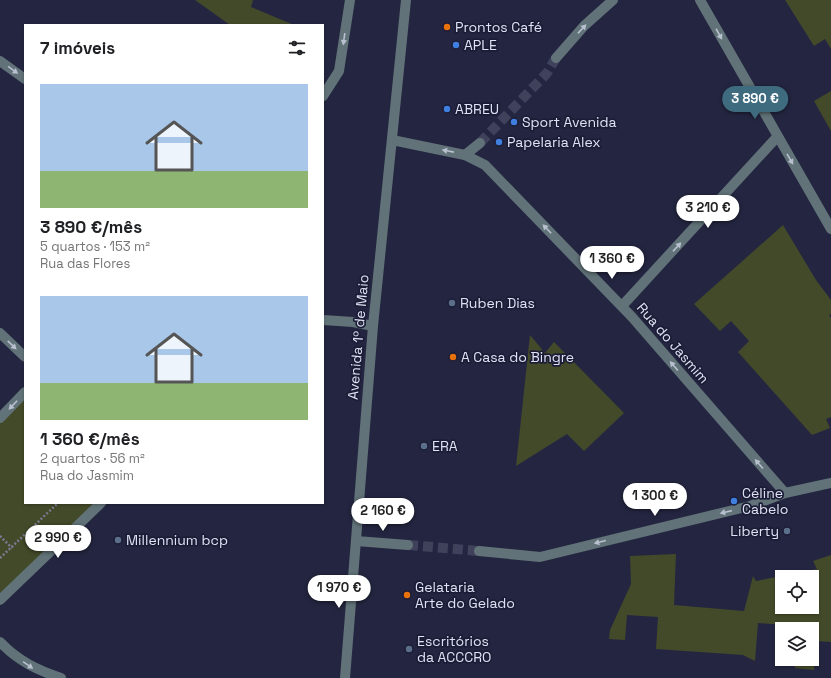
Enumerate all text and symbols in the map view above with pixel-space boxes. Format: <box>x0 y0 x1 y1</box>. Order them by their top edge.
place label: Prontos Café <box>455 18 542 36</box>
marker: Prontos Café <box>442 22 452 32</box>
one-way arrow <box>577 24 587 34</box>
one-way arrow <box>716 28 722 40</box>
one-way arrow <box>341 32 347 45</box>
place label: APLE <box>464 36 497 54</box>
text: 7 imóveis <box>40 37 115 59</box>
icon: filters <box>286 37 308 59</box>
marker: APLE <box>451 40 461 50</box>
one-way arrow <box>7 66 18 74</box>
pin: 3 890 € <box>718 86 792 120</box>
text: 3 890 € <box>731 90 779 107</box>
place label: ABREU <box>455 100 499 118</box>
marker: ABREU <box>442 104 452 114</box>
icon: home <box>138 110 210 182</box>
place label: Sport Avenida <box>522 113 617 131</box>
marker: Sport Avenida <box>509 117 519 127</box>
place label: Papelaria Alex <box>507 133 601 151</box>
marker: Papelaria Alex <box>494 137 504 147</box>
one-way arrow <box>441 148 454 154</box>
one-way arrow <box>787 153 794 165</box>
pin: 3 210 € <box>671 195 745 229</box>
text: 3 210 € <box>685 199 731 216</box>
text: 3 890 €/mês <box>40 216 142 238</box>
one-way arrow <box>543 225 552 234</box>
text: 5 quartos · 153 m² <box>40 238 150 255</box>
one-way arrow <box>672 241 681 252</box>
pin: 1 360 € <box>575 246 649 280</box>
text: 1 360 € <box>589 250 635 267</box>
text: Rua das Flores <box>40 255 130 272</box>
street label: Avenida 1º de Maio <box>344 274 372 400</box>
place label: Ruben Dias <box>460 294 535 312</box>
marker: Ruben Dias <box>447 298 457 308</box>
street label: Rua do Jasmim <box>633 299 713 387</box>
icon: home <box>138 322 210 394</box>
one-way arrow <box>7 340 18 349</box>
place label: A Casa do Bingre <box>461 348 574 366</box>
marker: A Casa do Bingre <box>448 352 458 362</box>
one-way arrow <box>670 361 679 370</box>
one-way arrow <box>8 400 17 410</box>
text: 1 360 €/mês <box>40 428 140 450</box>
place label: ERA <box>432 437 458 455</box>
marker: ERA <box>419 441 429 451</box>
text: 2 quartos · 56 m² <box>40 450 145 467</box>
one-way arrow <box>755 458 764 469</box>
text: Rua do Jasmim <box>40 467 134 484</box>
pin: 1 300 € <box>618 483 692 517</box>
place label: Céline Cabelo <box>742 484 788 518</box>
text: 1 300 € <box>632 487 678 504</box>
marker: Céline Cabelo <box>729 496 739 506</box>
pin: 2 160 € <box>346 498 420 532</box>
text: 2 160 € <box>360 502 406 519</box>
one-way arrow <box>720 509 732 515</box>
place label: Liberty <box>730 522 779 540</box>
pin: 2 990 € <box>21 525 95 559</box>
marker: Liberty <box>782 526 792 536</box>
text: 2 990 € <box>34 529 82 546</box>
place label: Millennium bcp <box>126 531 228 549</box>
marker: Millennium bcp <box>113 535 123 545</box>
one-way arrow <box>594 540 606 546</box>
map controls <box>775 570 819 666</box>
button: locate <box>775 570 819 614</box>
pin: 1 970 € <box>302 575 376 609</box>
place label: Gelataria Arte do Gelado <box>415 578 515 612</box>
text: 1 970 € <box>317 579 361 596</box>
marker: Gelataria Arte do Gelado <box>402 590 412 600</box>
button: layers <box>775 622 819 666</box>
place label: Escritórios da ACCCRO <box>417 632 491 666</box>
marker: Escritórios da ACCCRO <box>404 644 414 654</box>
one-way arrow <box>23 661 33 669</box>

